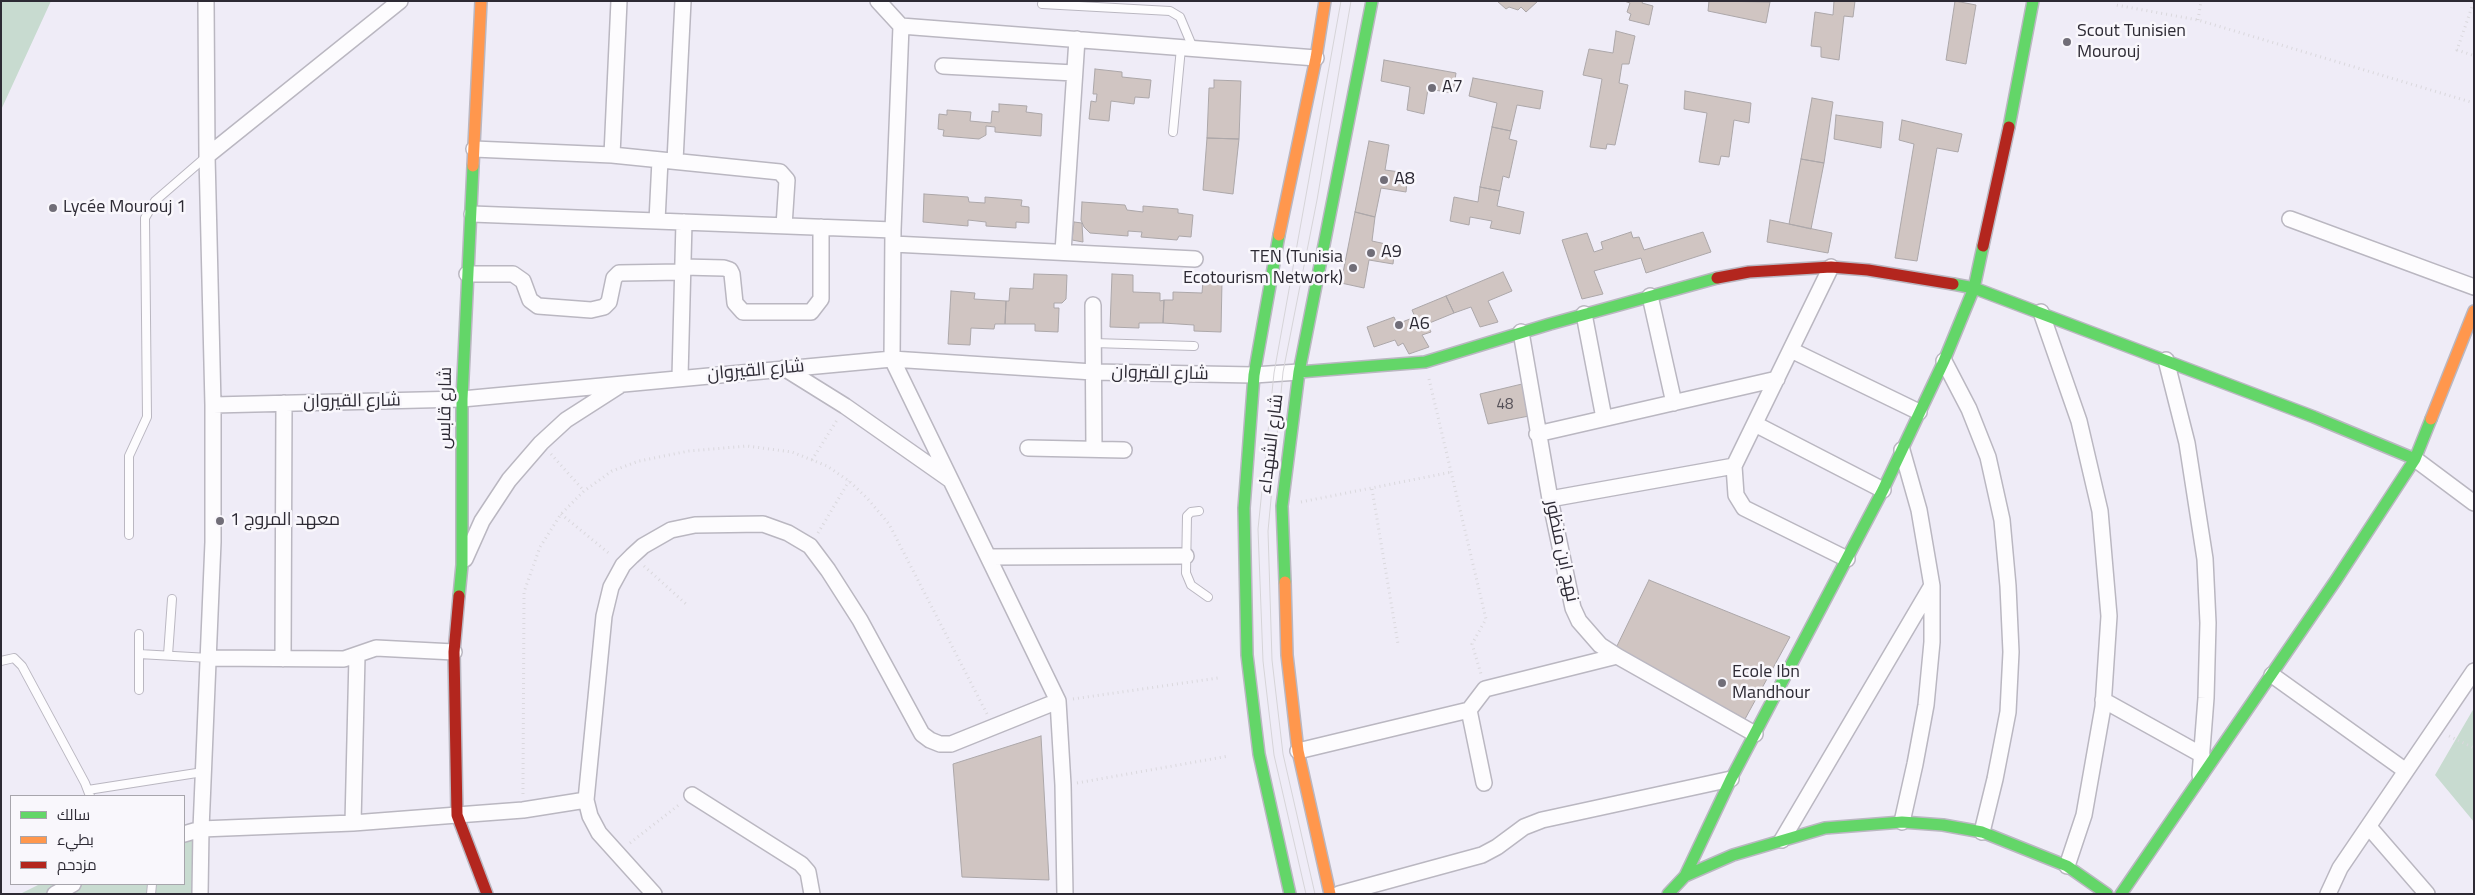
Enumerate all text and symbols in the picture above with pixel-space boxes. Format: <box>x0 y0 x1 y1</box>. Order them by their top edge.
place label: Scout Tunisien Mourouj <box>2077 21 2186 64</box>
marker: Scout Tunisien Mourouj <box>2061 36 2073 48</box>
place label: A7 <box>1442 77 1463 99</box>
marker: A7 <box>1426 82 1438 94</box>
place label: A8 <box>1394 169 1415 191</box>
marker: A8 <box>1378 174 1390 186</box>
place label: Lycée Mourouj 1 <box>63 197 186 219</box>
marker: Lycée Mourouj 1 <box>47 202 59 214</box>
place label: A9 <box>1381 242 1402 264</box>
place label: TEN (Tunisia Ecotourism Network) <box>1183 247 1343 290</box>
marker: A9 <box>1365 247 1377 259</box>
marker: TEN (Tunisia Ecotourism Network) <box>1347 262 1359 274</box>
place label: A6 <box>1409 314 1430 336</box>
marker: A6 <box>1393 319 1405 331</box>
street label: شارع القيروان <box>707 356 805 386</box>
street label: شارع القيروان <box>1111 362 1209 386</box>
street label: شارع قابس <box>434 367 458 449</box>
street label: شارع القيروان <box>303 390 401 414</box>
street label: شارع الشهداء <box>1255 393 1289 495</box>
house number: 48 <box>1497 396 1513 414</box>
street label: نهج ابن منظور <box>1540 498 1582 604</box>
place label: معهد المروج 1 <box>230 510 340 532</box>
marker: معهد المروج 1 <box>214 515 226 527</box>
place label: Ecole Ibn Mandhour <box>1732 662 1810 704</box>
marker: Ecole Ibn Mandhour <box>1716 677 1728 689</box>
legend <box>10 795 185 885</box>
text: سالك <box>57 803 90 826</box>
text: بطيء <box>57 828 94 851</box>
text: مزدحم <box>57 853 97 876</box>

